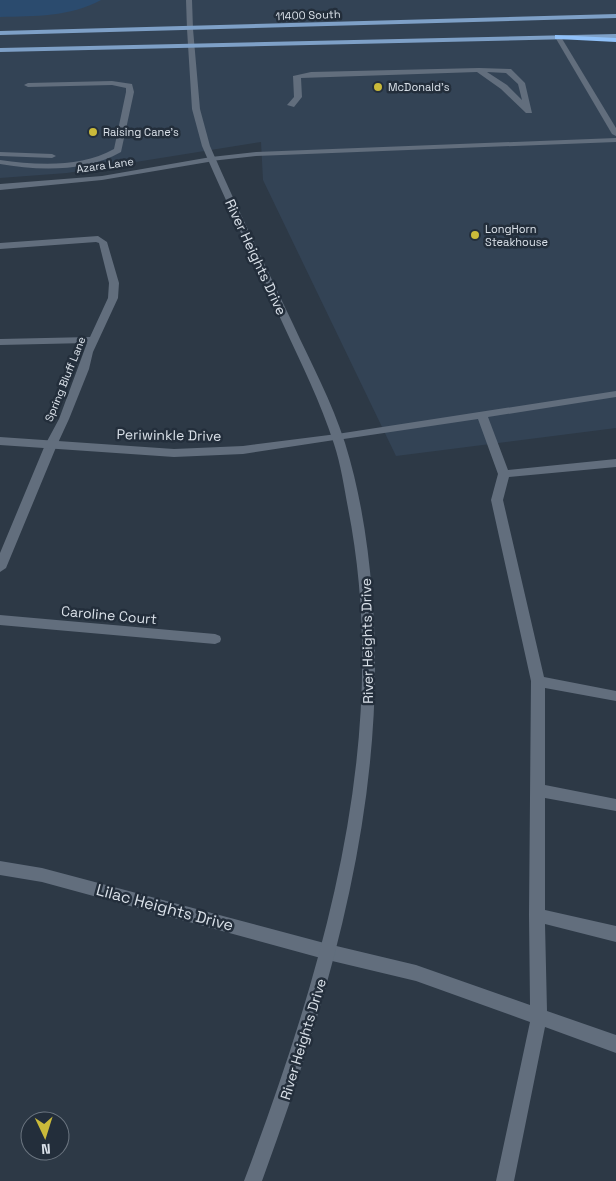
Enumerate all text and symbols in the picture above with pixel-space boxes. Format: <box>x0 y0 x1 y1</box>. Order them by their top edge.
street label: 11400 South <box>275 7 341 23</box>
place label: McDonald's <box>388 80 450 94</box>
marker: McDonald's <box>372 81 384 93</box>
place label: Raising Cane's <box>103 125 179 139</box>
marker: Raising Cane's <box>87 126 99 138</box>
street label: Azara Lane <box>75 154 135 176</box>
street label: River Heights Drive <box>221 196 291 318</box>
place label: LongHorn Steakhouse <box>485 222 548 249</box>
marker: LongHorn Steakhouse <box>469 229 481 241</box>
street label: Spring Bluff Lane <box>42 334 88 424</box>
street label: Periwinkle Drive <box>116 425 222 445</box>
street label: River Heights Drive <box>357 578 377 704</box>
street label: Caroline Court <box>60 602 158 628</box>
street label: Lilac Heights Drive <box>94 879 236 936</box>
street label: River Heights Drive <box>276 976 330 1102</box>
north arrow <box>20 1111 70 1161</box>
text: N <box>41 1140 51 1158</box>

